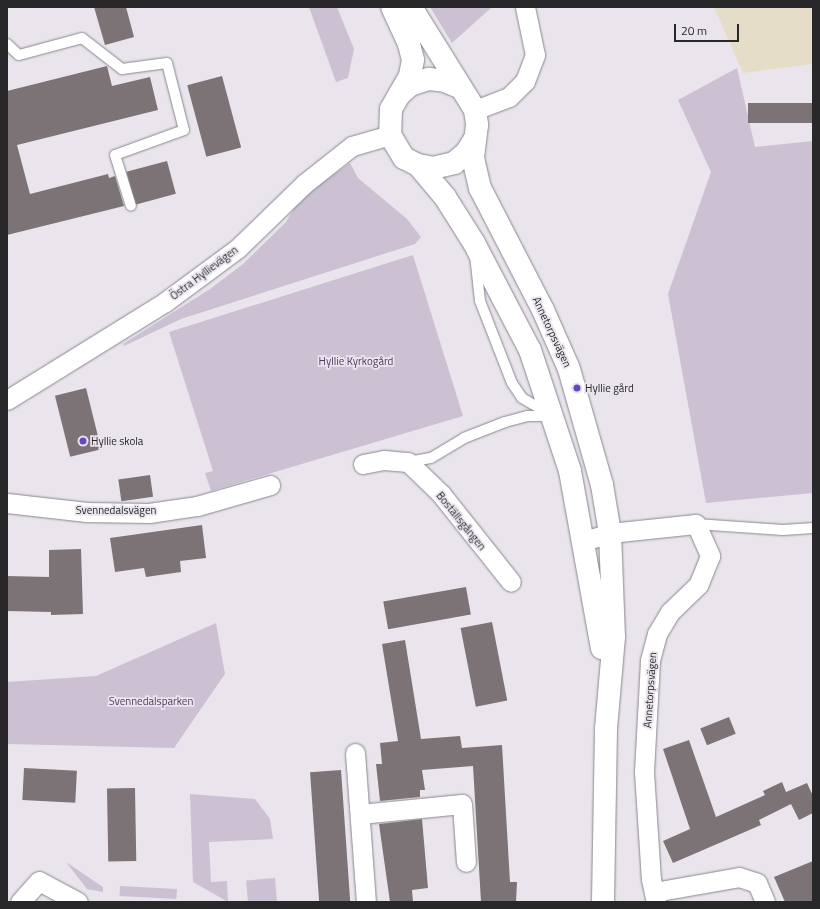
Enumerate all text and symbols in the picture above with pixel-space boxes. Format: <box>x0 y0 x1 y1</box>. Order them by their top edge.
scale bar <box>676 16 741 42</box>
text: 20 m <box>681 21 707 40</box>
street label: Östra Hyllievägen <box>167 243 241 303</box>
street label: Annetorpsvägen <box>530 295 574 369</box>
park label: Hyllie Kyrkogård <box>319 354 393 368</box>
place label: Hyllie gård <box>585 381 634 395</box>
marker: Hyllie gård <box>572 383 582 393</box>
place label: Hyllie skola <box>91 434 143 448</box>
marker: Hyllie skola <box>78 436 88 446</box>
street label: Boställsgången <box>433 489 489 553</box>
street label: Svennedalsvägen <box>76 503 156 517</box>
street label: Annetorpsvägen <box>641 652 659 728</box>
park label: Svennedalsparken <box>109 694 193 708</box>

